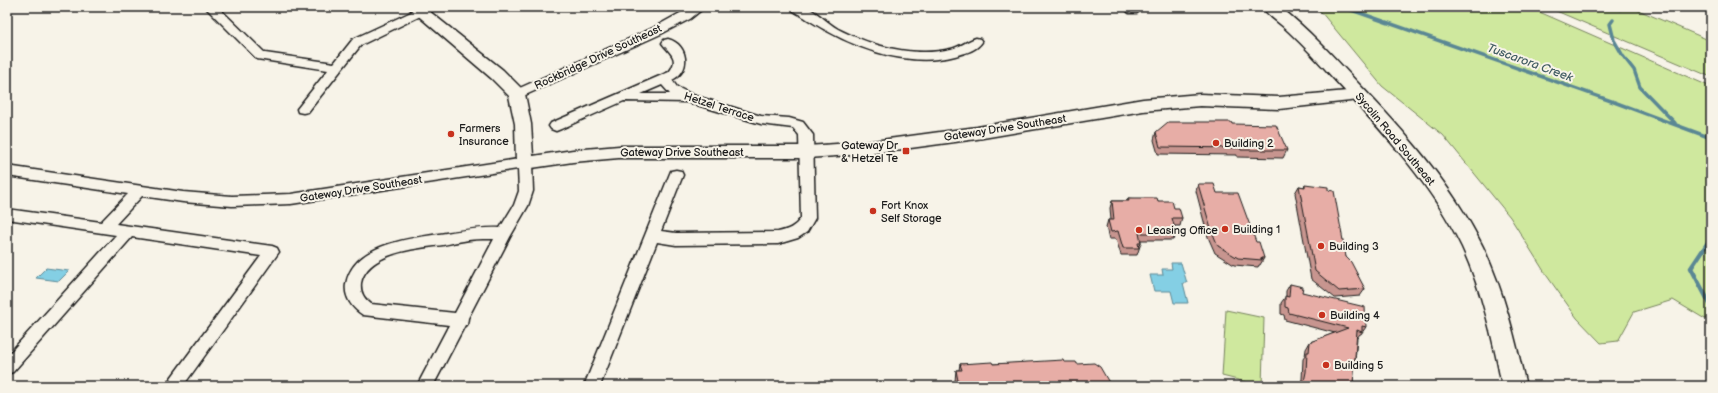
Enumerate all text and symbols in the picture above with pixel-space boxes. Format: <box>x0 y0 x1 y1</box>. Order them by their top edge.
street label: Rockbridge Drive Southeast <box>532 22 664 92</box>
water label: Tuscarora Creek <box>1485 41 1576 86</box>
street label: Hetzel Terrace <box>682 90 756 125</box>
street label: Sycolin Road Southeast <box>1352 90 1438 188</box>
street label: Gateway Drive Southeast <box>943 112 1068 144</box>
place label: Farmers Insurance <box>459 122 509 148</box>
marker: Farmers Insurance <box>446 129 456 139</box>
place label: Building 2 <box>1224 137 1274 150</box>
marker: Building 2 <box>1211 138 1221 148</box>
place label: Gateway Dr & Hetzel Te <box>841 139 899 165</box>
street label: Gateway Drive Southeast <box>620 146 744 159</box>
marker: Gateway Dr & Hetzel Te <box>901 146 911 156</box>
street label: Gateway Drive Southeast <box>299 173 424 205</box>
place label: Fort Knox Self Storage <box>881 199 942 225</box>
marker: Fort Knox Self Storage <box>868 206 878 216</box>
place label: Building 1 <box>1233 223 1280 236</box>
place label: Leasing Office <box>1147 224 1218 237</box>
marker: Building 1 <box>1220 224 1230 234</box>
marker: Leasing Office <box>1134 225 1144 235</box>
place label: Building 3 <box>1329 240 1379 253</box>
marker: Building 3 <box>1316 241 1326 251</box>
place label: Building 4 <box>1330 309 1380 322</box>
marker: Building 4 <box>1317 310 1327 320</box>
place label: Building 5 <box>1334 359 1383 372</box>
marker: Building 5 <box>1321 360 1331 370</box>

